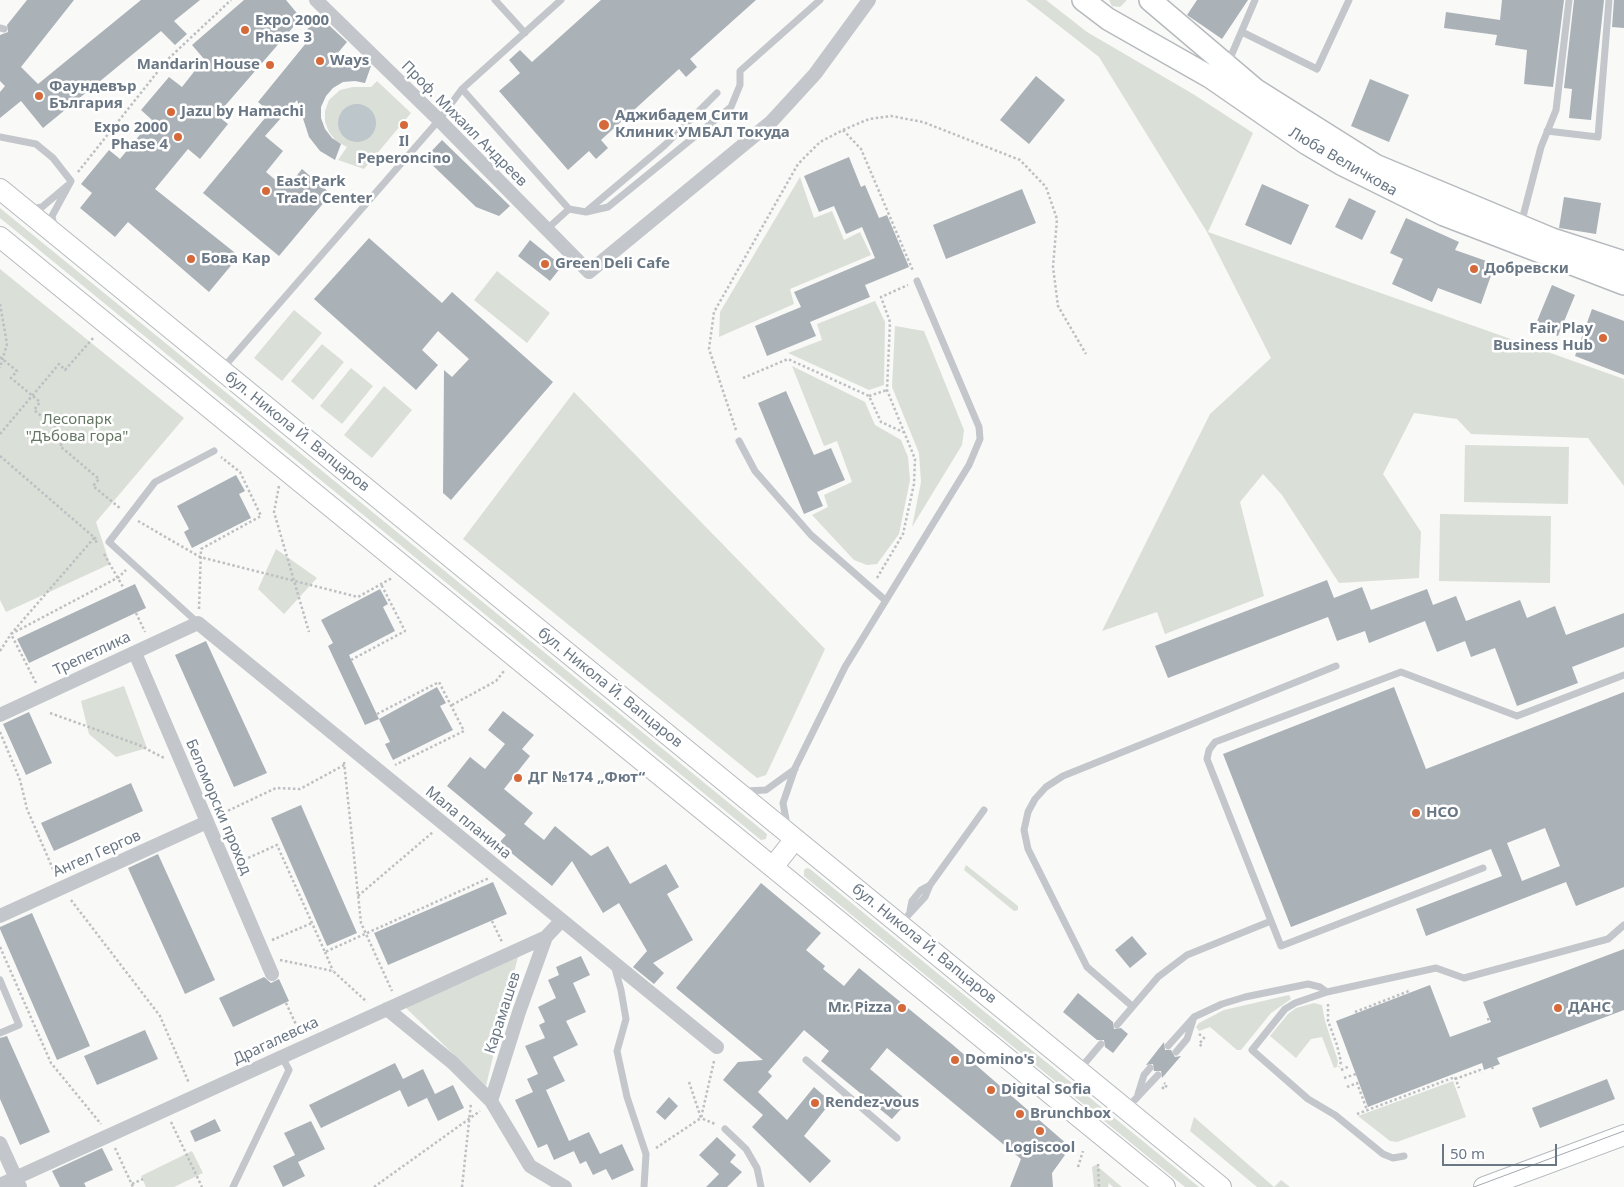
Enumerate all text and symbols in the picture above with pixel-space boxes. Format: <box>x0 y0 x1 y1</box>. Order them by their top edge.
place label: Expo 2000 Phase 3 <box>255 12 329 47</box>
marker: Expo 2000 Phase 3 <box>239 24 251 36</box>
place label: Ways <box>330 52 369 70</box>
marker: Ways <box>314 55 326 67</box>
place label: Mandarin House <box>137 56 260 74</box>
street label: Проф. Михаил Андреев <box>397 57 531 191</box>
marker: Mandarin House <box>264 59 276 71</box>
place label: Фаундевър България <box>49 78 136 113</box>
marker: Фаундевър България <box>33 90 45 102</box>
place label: Jazu by Hamachi <box>181 103 304 121</box>
marker: Jazu by Hamachi <box>165 106 177 118</box>
place label: Аджибадем Сити Клиник УМБАЛ Токуда <box>615 107 790 142</box>
marker: Аджибадем Сити Клиник УМБАЛ Токуда <box>597 118 611 132</box>
place label: Expo 2000 Phase 4 <box>94 119 168 154</box>
marker: Il Peperoncino <box>398 119 410 131</box>
street label: Люба Величкова <box>1286 124 1400 200</box>
marker: Expo 2000 Phase 4 <box>172 131 184 143</box>
place label: Il Peperoncino <box>357 133 451 168</box>
place label: East Park Trade Center <box>276 173 372 208</box>
marker: East Park Trade Center <box>260 185 272 197</box>
place label: Бова Кар <box>201 250 271 268</box>
marker: Бова Кар <box>185 253 197 265</box>
place label: Green Deli Cafe <box>555 255 670 273</box>
marker: Green Deli Cafe <box>539 258 551 270</box>
place label: Добревски <box>1484 260 1569 278</box>
marker: Добревски <box>1468 263 1480 275</box>
place label: Fair Play Business Hub <box>1493 320 1593 355</box>
marker: Fair Play Business Hub <box>1597 332 1609 344</box>
street label: бул. Никола Й. Вапцаров <box>221 368 373 496</box>
park label: Лесопарк "Дъбова гора" <box>26 411 128 446</box>
street label: бул. Никола Й. Вапцаров <box>534 624 686 752</box>
street label: Трепетлика <box>51 628 133 680</box>
street label: Беломорски проход <box>181 737 255 877</box>
place label: ДГ №174 „Фют“ <box>528 769 645 787</box>
marker: ДГ №174 „Фют“ <box>512 772 524 784</box>
street label: Мала планина <box>421 783 515 863</box>
place label: НСО <box>1426 804 1459 822</box>
marker: НСО <box>1410 807 1422 819</box>
street label: Ангел Гергов <box>50 827 144 881</box>
street label: бул. Никола Й. Вапцаров <box>848 880 1000 1008</box>
street label: Карамашев <box>481 970 525 1056</box>
place label: Mr. Pizza <box>828 999 892 1017</box>
place label: ДАНС <box>1568 999 1611 1017</box>
marker: Mr. Pizza <box>896 1002 908 1014</box>
marker: ДАНС <box>1552 1002 1564 1014</box>
street label: Драгалевска <box>230 1013 322 1069</box>
place label: Domino's <box>965 1051 1035 1069</box>
marker: Domino's <box>949 1054 961 1066</box>
place label: Digital Sofia <box>1001 1081 1091 1099</box>
marker: Digital Sofia <box>985 1084 997 1096</box>
place label: Rendez-vous <box>825 1094 919 1112</box>
marker: Rendez-vous <box>809 1097 821 1109</box>
place label: Brunchbox <box>1030 1105 1111 1123</box>
marker: Brunchbox <box>1014 1108 1026 1120</box>
marker: Logiscool <box>1034 1125 1046 1137</box>
scale bar <box>1444 1134 1559 1166</box>
place label: Logiscool <box>1005 1139 1075 1157</box>
text: 50 m <box>1450 1143 1485 1163</box>

